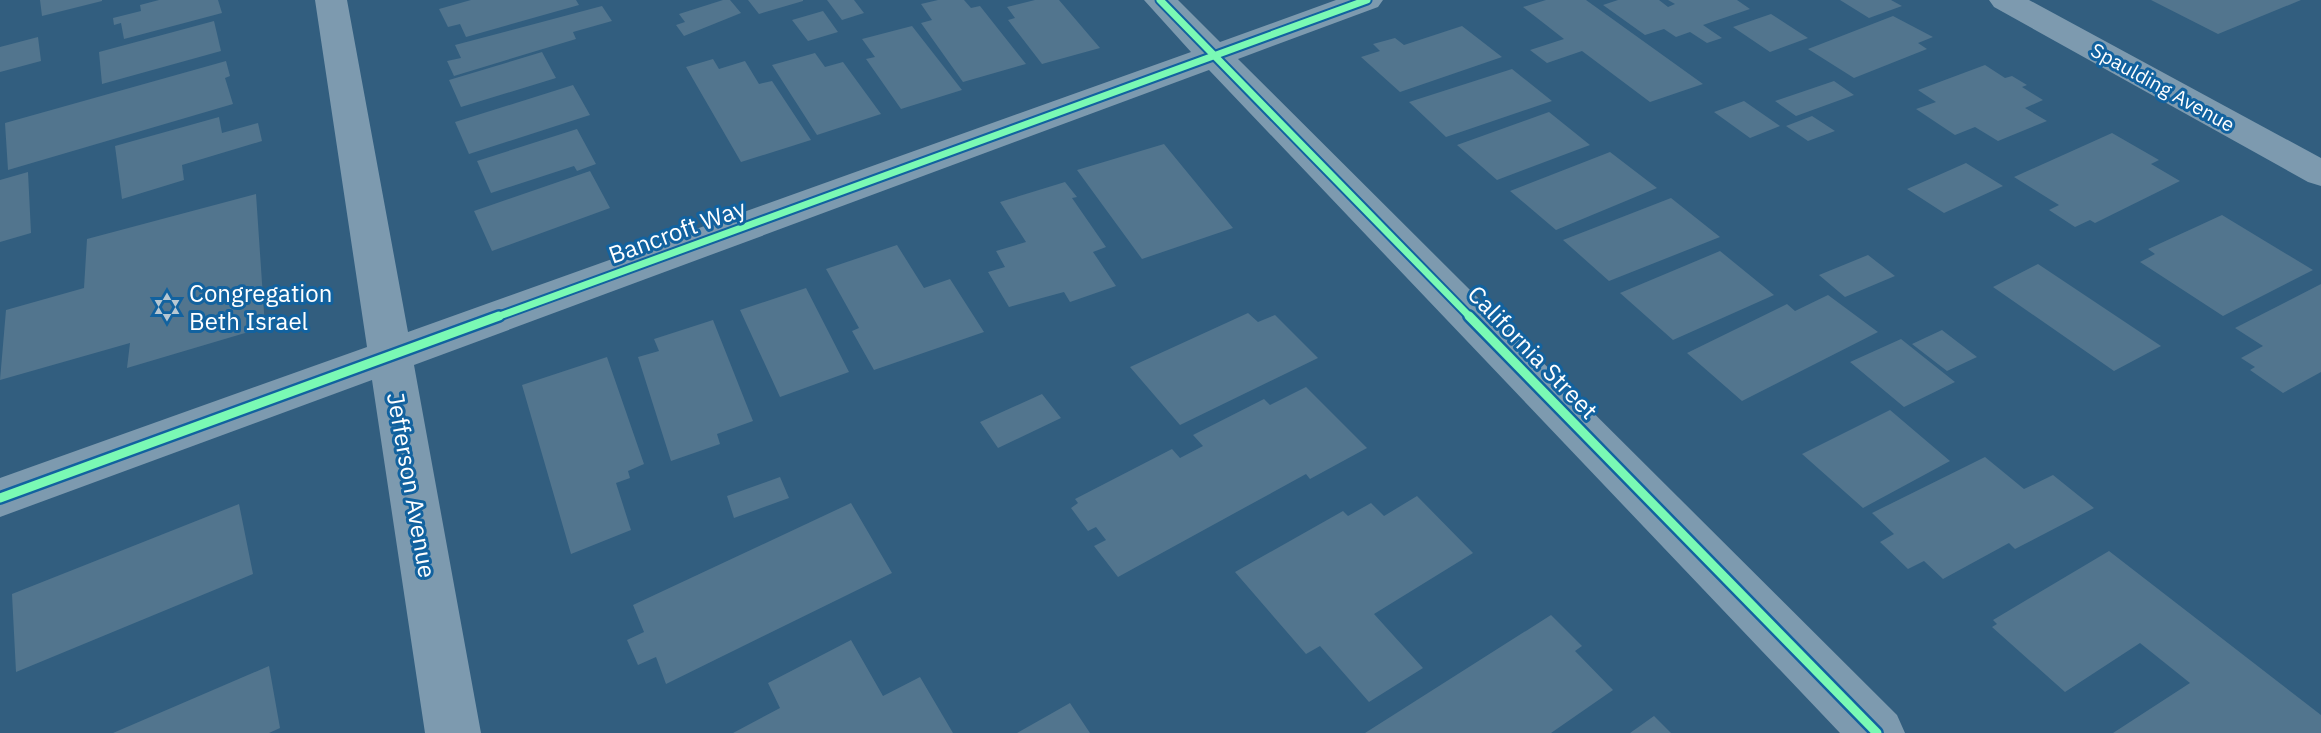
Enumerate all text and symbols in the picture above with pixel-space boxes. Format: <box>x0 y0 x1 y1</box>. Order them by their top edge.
street label: Spaulding Avenue <box>2086 36 2240 138</box>
street label: Bancroft Way <box>604 191 750 271</box>
place label: Congregation Beth Israel <box>189 277 332 337</box>
street label: California Street <box>1461 278 1605 426</box>
synagogue icon: Congregation Beth Israel <box>152 292 182 322</box>
street label: Jefferson Avenue <box>380 390 444 580</box>

